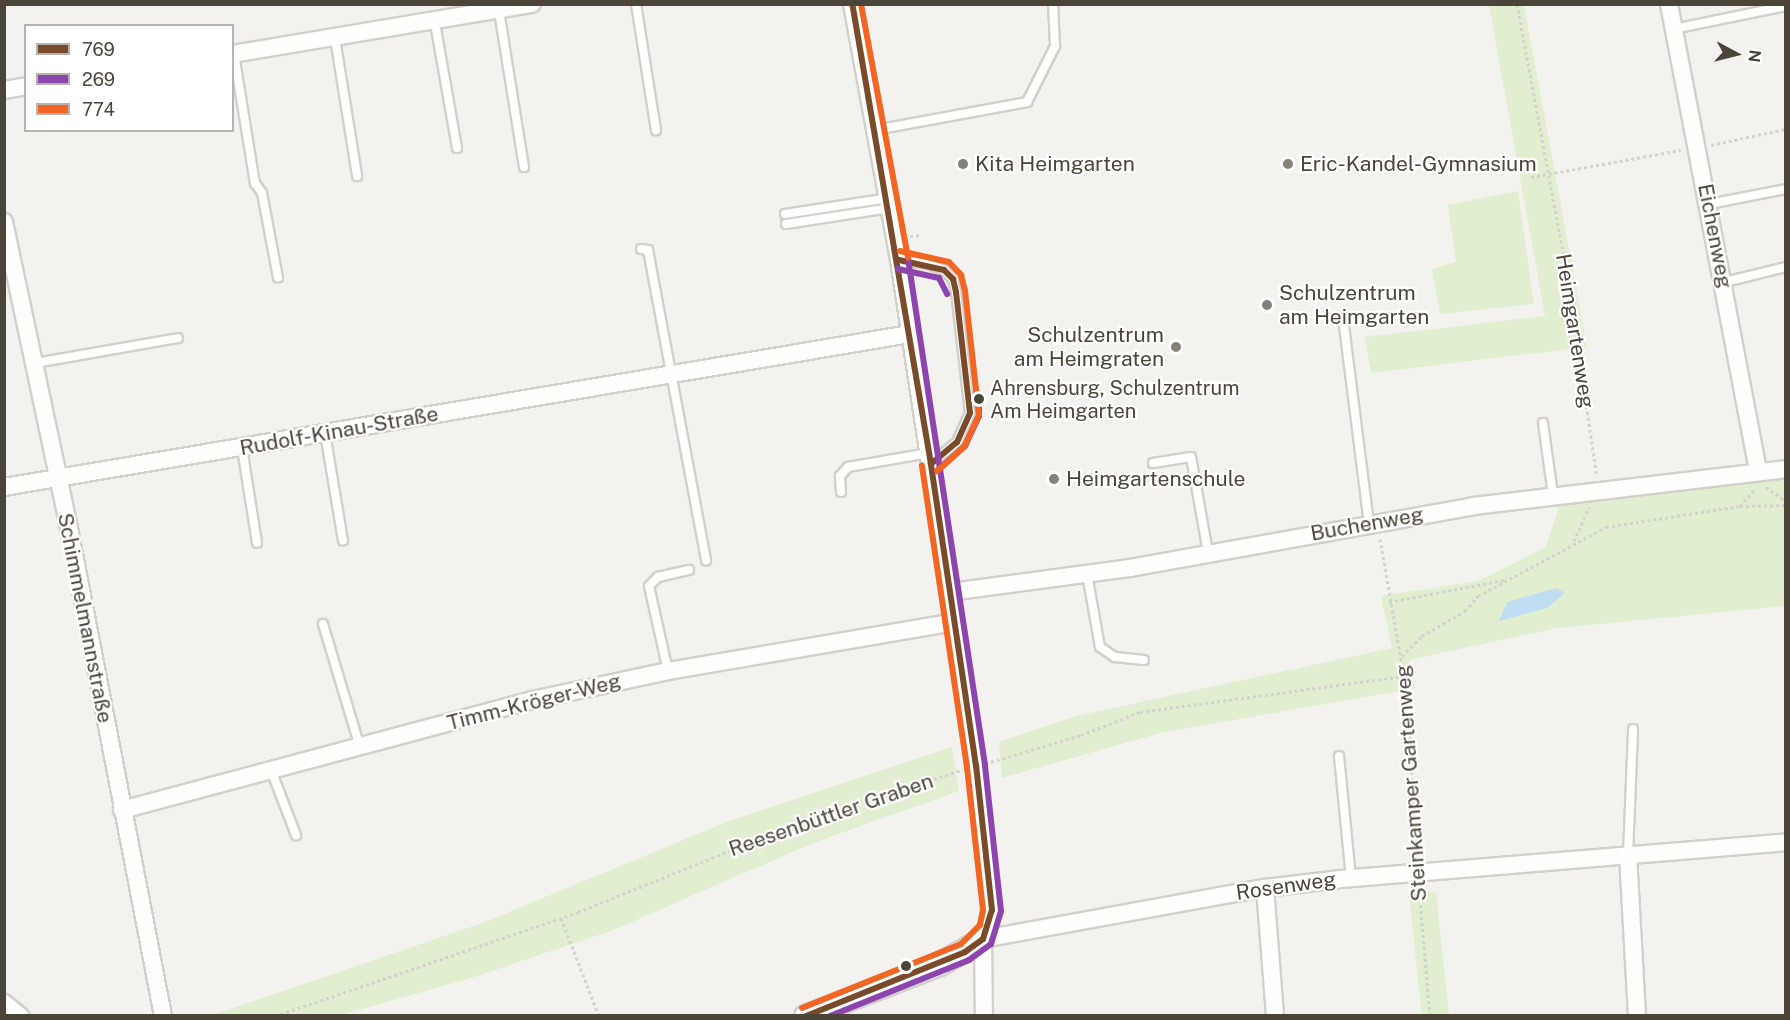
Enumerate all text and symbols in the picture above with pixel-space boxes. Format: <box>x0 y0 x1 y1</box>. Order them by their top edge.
legend <box>24 24 234 132</box>
north arrow <box>1706 24 1766 84</box>
text: 769 <box>82 39 115 60</box>
text: N <box>1744 49 1765 64</box>
text: 269 <box>82 69 115 90</box>
text: 774 <box>82 99 115 120</box>
place label: Kita Heimgarten <box>975 151 1135 177</box>
place label: Eric-Kandel-Gymnasium <box>1300 151 1537 177</box>
marker: Kita Heimgarten <box>956 157 970 171</box>
marker: Eric-Kandel-Gymnasium <box>1281 157 1295 171</box>
street label: Eichenweg <box>1693 182 1737 290</box>
street label: Heimgartenweg <box>1550 252 1600 410</box>
place label: Schulzentrum am Heimgarten <box>1279 280 1429 330</box>
marker: Schulzentrum am Heimgarten <box>1260 298 1274 312</box>
place label: Schulzentrum am Heimgraten <box>1014 322 1164 372</box>
marker: Schulzentrum am Heimgraten <box>1169 340 1183 354</box>
place label: Ahrensburg, Schulzentrum Am Heimgarten <box>990 376 1240 423</box>
marker: Ahrensburg, Schulzentrum Am Heimgarten <box>973 393 985 405</box>
street label: Rudolf-Kinau-Straße <box>238 401 440 461</box>
place label: Heimgartenschule <box>1066 466 1245 492</box>
marker: Heimgartenschule <box>1047 472 1061 486</box>
street label: Buchenweg <box>1308 502 1426 546</box>
street label: Schimmelmannstraße <box>52 511 118 725</box>
street label: Steinkamper Gartenweg <box>1390 664 1432 902</box>
street label: Timm-Kröger-Weg <box>444 668 624 736</box>
street label: Reesenbüttler Graben <box>725 768 937 862</box>
street label: Rosenweg <box>1234 866 1338 906</box>
unlabelled marker <box>900 960 912 972</box>

